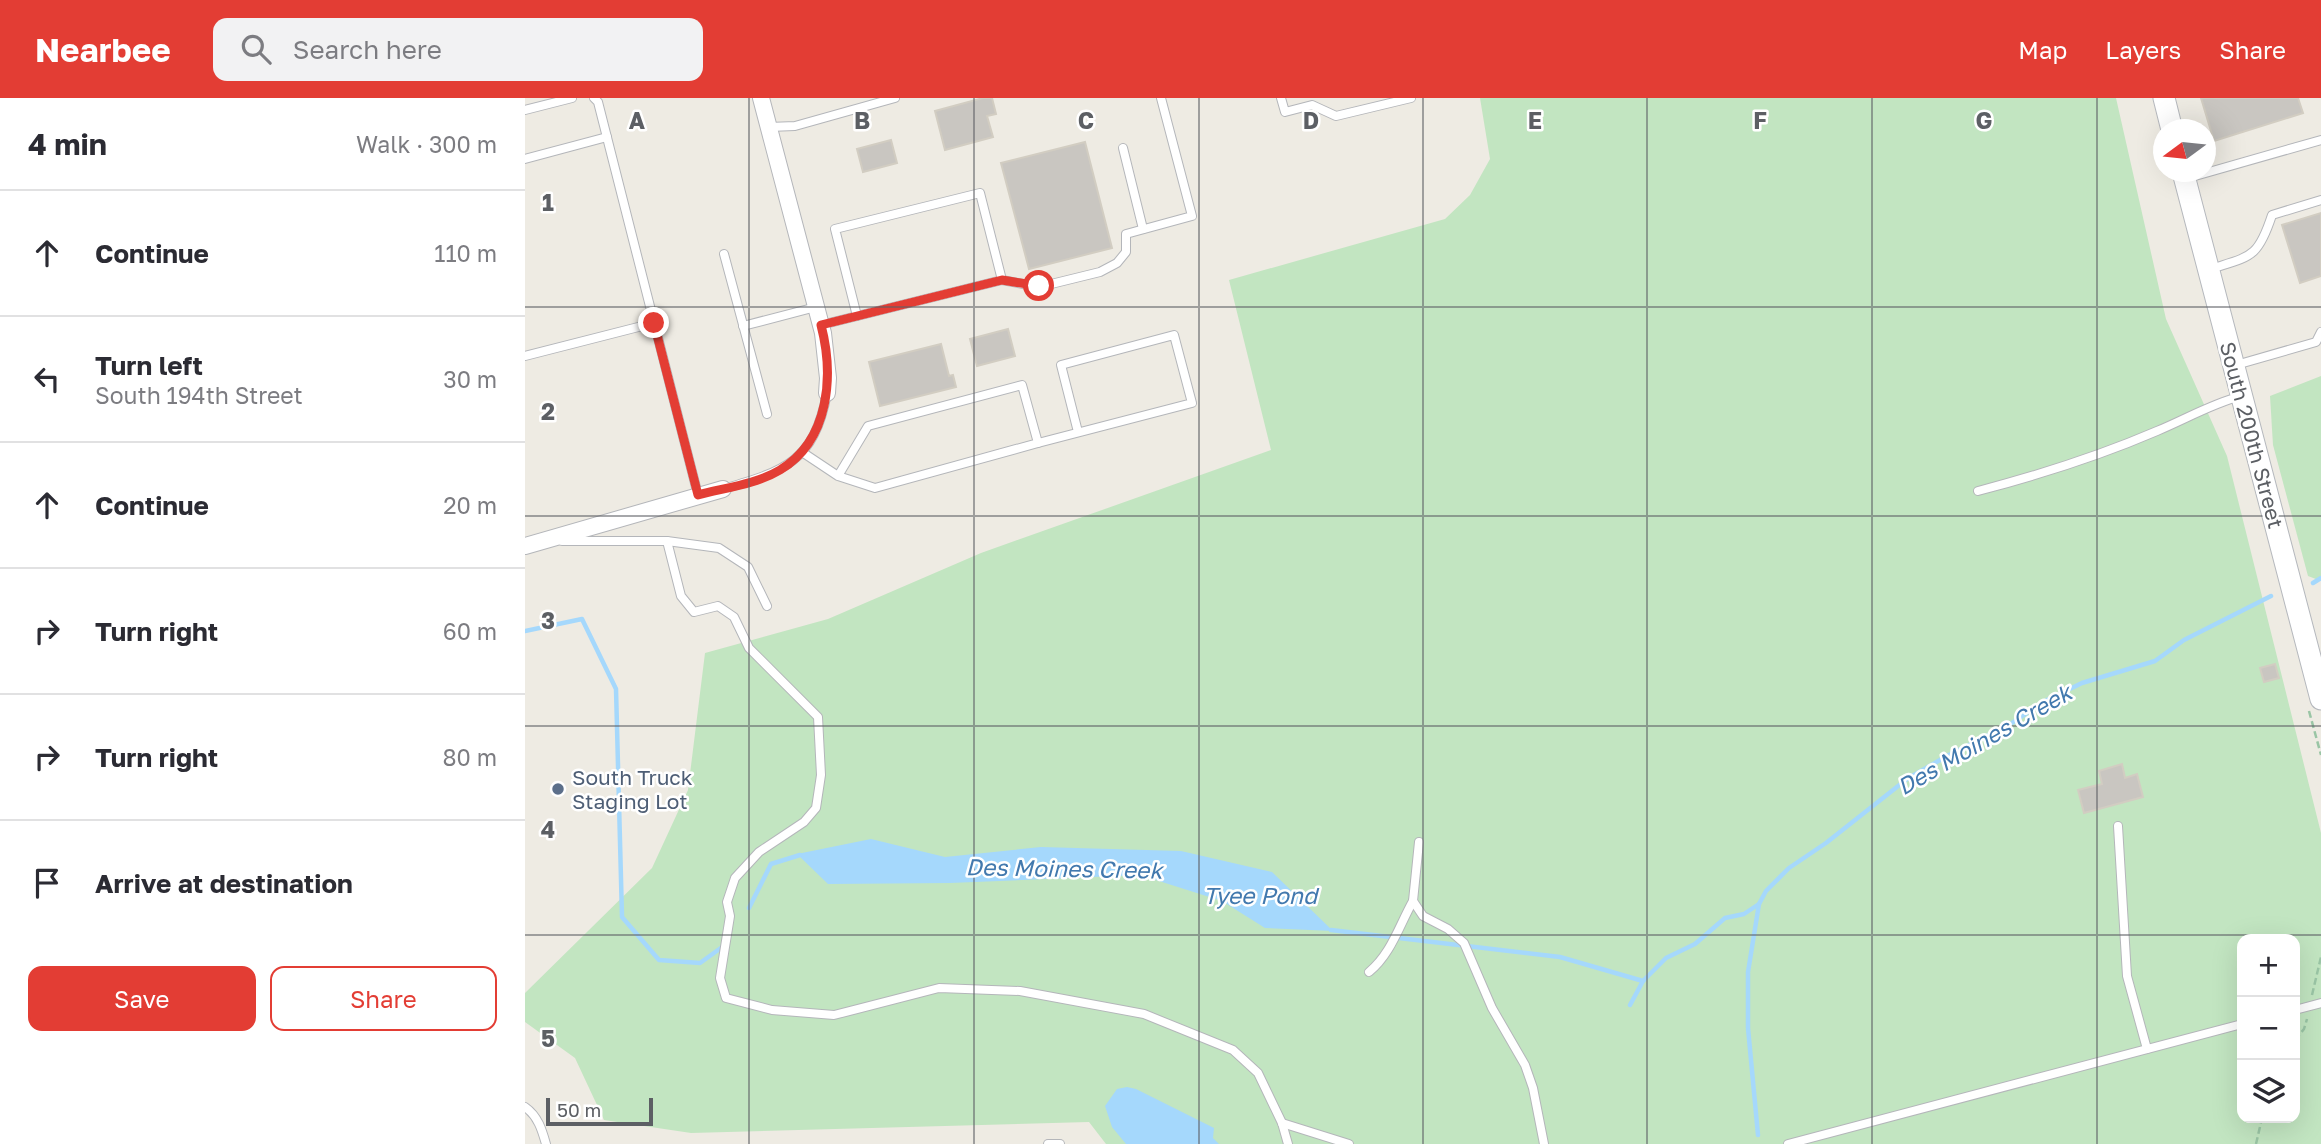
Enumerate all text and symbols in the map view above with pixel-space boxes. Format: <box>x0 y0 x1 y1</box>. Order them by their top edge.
search box <box>213 18 703 81</box>
text: Nearbee <box>35 30 171 69</box>
icon: search <box>237 30 275 68</box>
text: Search here <box>293 34 442 65</box>
text: Map <box>2018 35 2067 64</box>
text: Layers <box>2105 35 2181 64</box>
text: Share <box>2219 35 2286 64</box>
text: A <box>629 106 646 134</box>
text: B <box>854 106 870 134</box>
text: C <box>1078 106 1094 134</box>
text: D <box>1303 106 1319 134</box>
text: E <box>1528 106 1542 134</box>
text: F <box>1753 106 1767 134</box>
text: G <box>1976 106 1992 134</box>
north arrow <box>2153 119 2216 182</box>
text: 4 min <box>28 126 107 162</box>
text: Walk · 300 m <box>356 130 497 158</box>
text: 1 <box>542 188 554 216</box>
icon: ahead <box>28 234 66 272</box>
text: Continue <box>95 238 209 269</box>
text: 110 m <box>434 239 497 267</box>
route start <box>1023 270 1054 301</box>
route end <box>638 307 669 338</box>
street label: South 200th Street <box>2215 339 2289 531</box>
text: Turn left <box>95 350 203 381</box>
icon: left <box>28 360 66 398</box>
text: 30 m <box>443 365 497 393</box>
text: South 194th Street <box>95 381 303 409</box>
text: 2 <box>541 397 555 425</box>
icon: ahead <box>28 486 66 524</box>
text: Continue <box>95 490 209 521</box>
text: 20 m <box>443 491 497 519</box>
text: 3 <box>541 606 555 634</box>
icon: right <box>28 612 66 650</box>
text: Turn right <box>95 616 218 647</box>
text: 60 m <box>443 617 497 645</box>
water label: Des Moines Creek <box>1892 677 2078 800</box>
icon: right <box>28 738 66 776</box>
text: Turn right <box>95 742 218 773</box>
text: 80 m <box>443 743 497 771</box>
place label: South Truck Staging Lot <box>572 764 693 814</box>
marker: South Truck Staging Lot <box>550 781 566 797</box>
text: 4 <box>541 815 555 843</box>
water label: Des Moines Creek <box>965 852 1165 884</box>
icon: arrive <box>28 864 66 902</box>
text: Arrive at destination <box>95 868 353 899</box>
water label: Tyee Pond <box>1203 881 1320 909</box>
map controls <box>2237 934 2300 1123</box>
button: + <box>2237 934 2300 997</box>
button: Save <box>28 966 256 1031</box>
button: Share <box>270 966 497 1031</box>
button: − <box>2237 997 2300 1060</box>
text: 5 <box>541 1024 555 1052</box>
button: layers <box>2237 1060 2300 1123</box>
scale bar <box>546 1095 653 1127</box>
text: 50 m <box>557 1098 601 1121</box>

